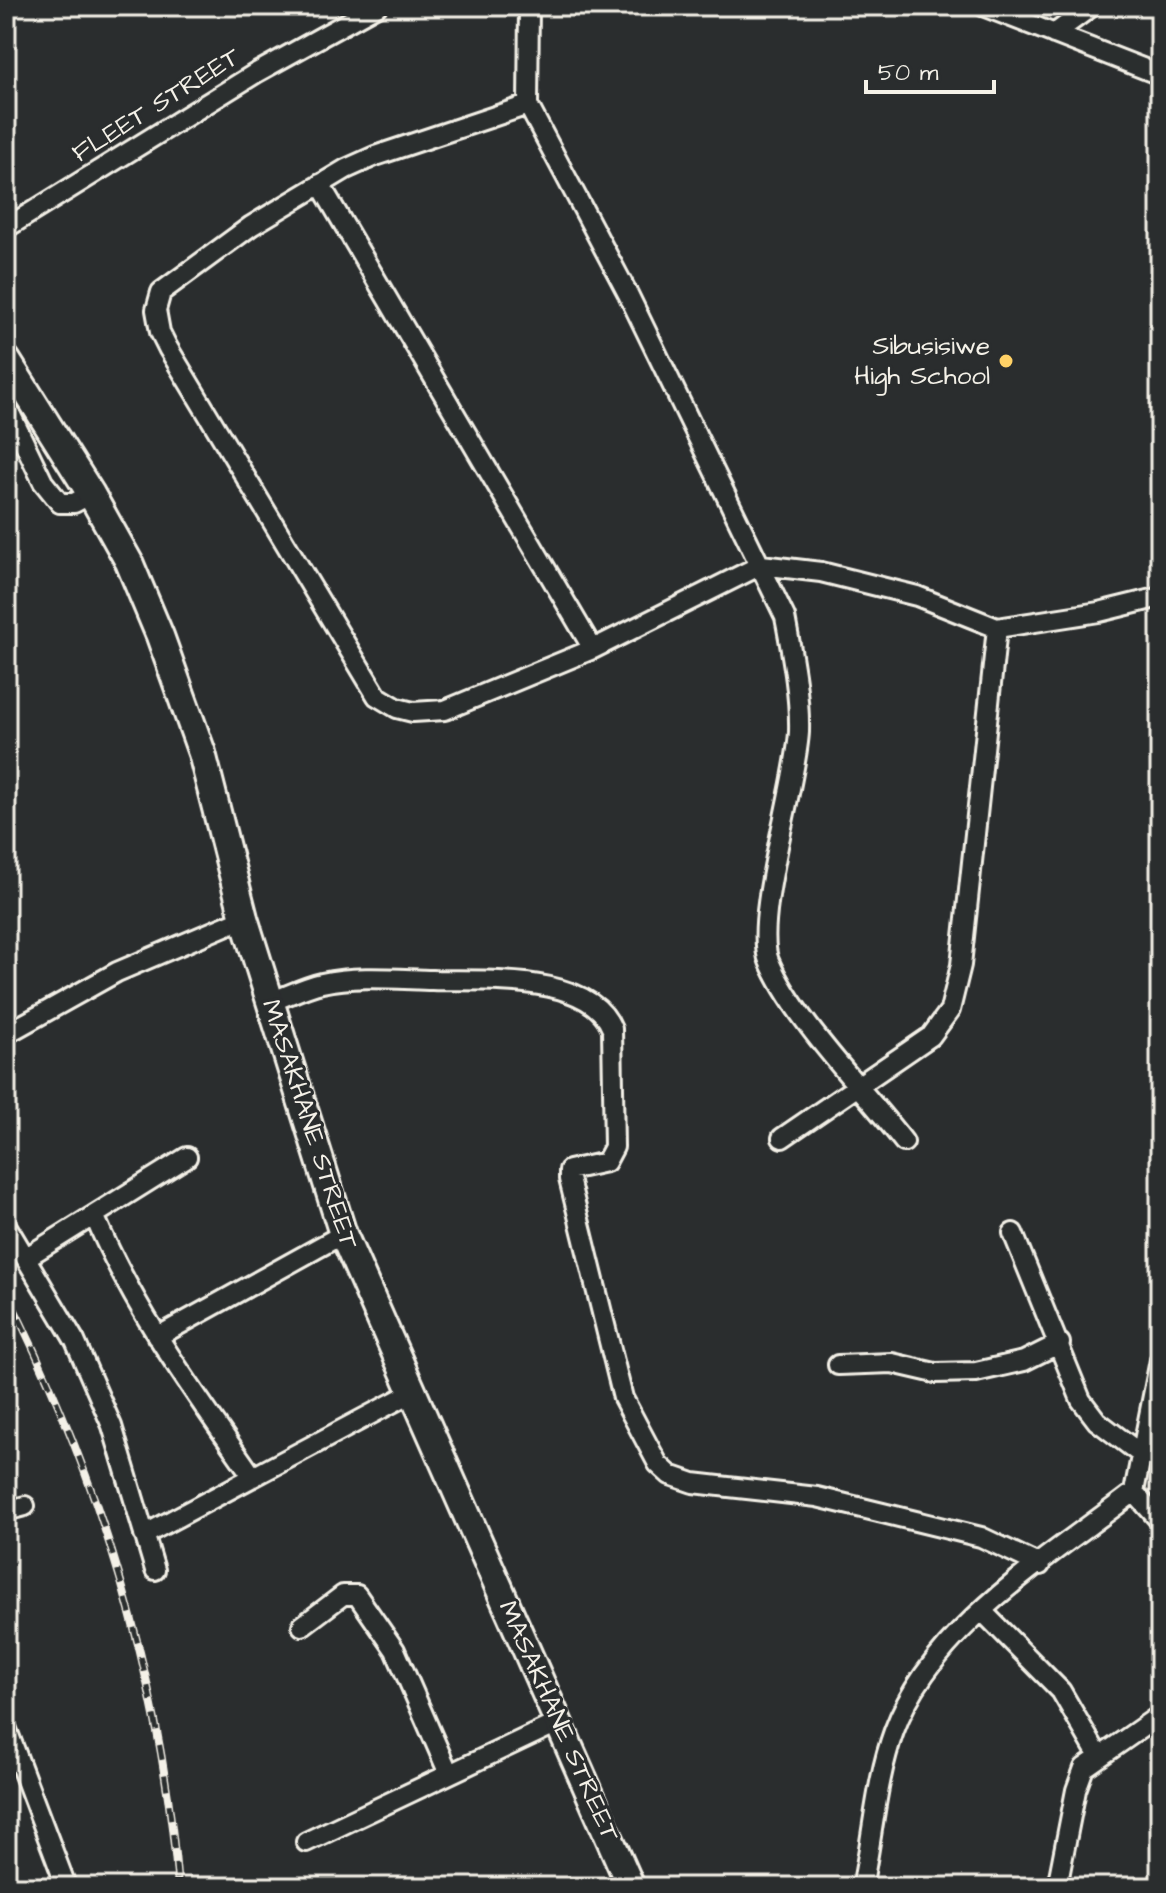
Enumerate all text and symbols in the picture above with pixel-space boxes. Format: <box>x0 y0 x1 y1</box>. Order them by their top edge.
street label: FLEET STREET <box>65 38 248 171</box>
scale bar <box>866 44 994 94</box>
text: 50 m <box>878 56 939 90</box>
place label: Sibusisiwe High School <box>854 328 990 396</box>
marker: Sibusisiwe High School <box>997 352 1015 370</box>
street label: MASAKHANE STREET <box>253 995 368 1254</box>
street label: MASAKHANE STREET <box>490 1595 629 1848</box>

